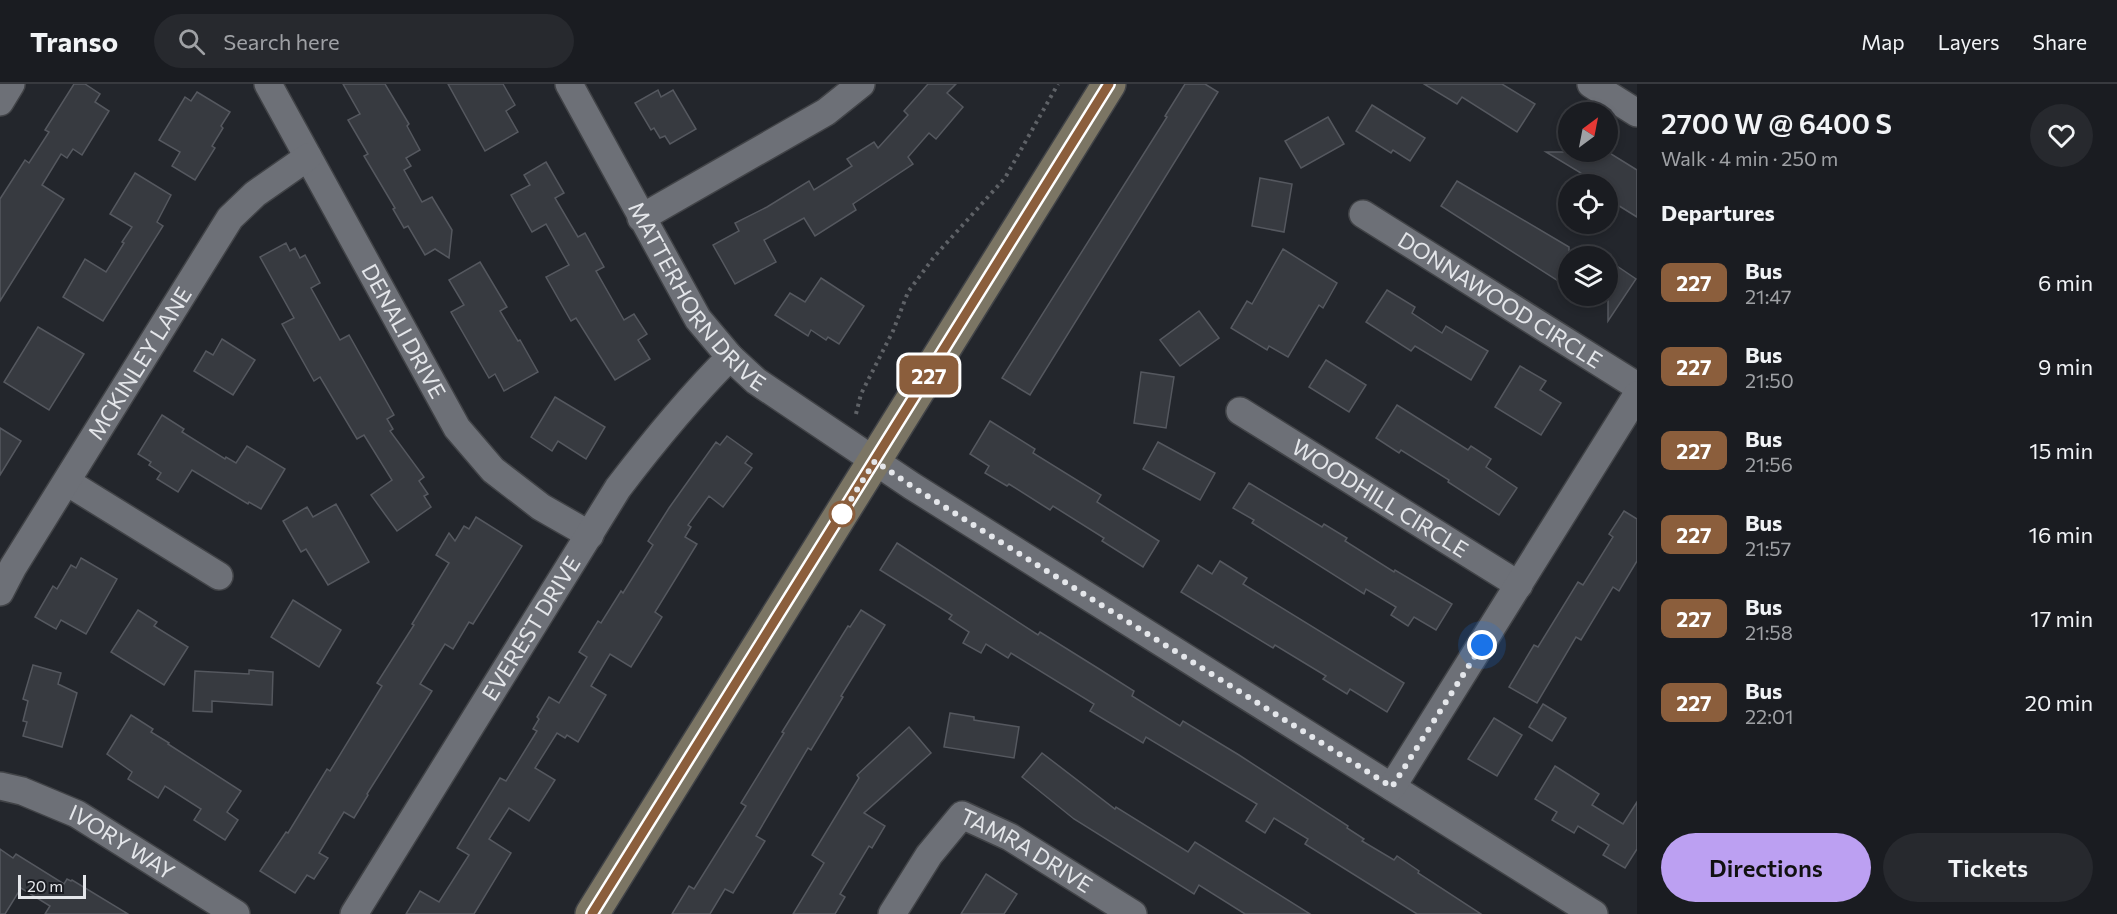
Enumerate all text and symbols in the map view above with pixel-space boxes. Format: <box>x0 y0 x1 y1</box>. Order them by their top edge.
search box <box>154 14 574 68</box>
text: Transo <box>30 24 118 58</box>
icon: search <box>175 25 208 58</box>
text: Search here <box>223 28 340 55</box>
text: Map <box>1861 29 1905 54</box>
text: Layers <box>1938 29 2000 54</box>
text: Share <box>2033 29 2087 54</box>
north arrow <box>1558 102 1618 162</box>
map controls <box>1558 102 1618 306</box>
button: heart <box>2030 104 2093 167</box>
text: 2700 W @ 6400 S <box>1661 106 1892 140</box>
text: Walk · 4 min · 250 m <box>1661 146 1838 170</box>
button: locate <box>1558 174 1618 234</box>
street label: MATTERHORN DRIVE <box>623 197 771 397</box>
text: Departures <box>1661 199 1775 226</box>
street label: DONNAWOOD CIRCLE <box>1393 226 1607 374</box>
button: layers <box>1558 246 1618 306</box>
text: Bus <box>1745 257 1782 284</box>
street label: DENALI DRIVE <box>356 259 452 403</box>
text: 6 min <box>2038 269 2093 296</box>
text: 227 <box>1676 270 1712 295</box>
street label: MCKINLEY LANE <box>82 282 197 444</box>
text: 21:47 <box>1745 284 1792 308</box>
text: Bus <box>1745 341 1782 368</box>
text: 9 min <box>2038 353 2093 380</box>
text: 227 <box>1676 354 1712 379</box>
line badge: 227 <box>894 356 964 394</box>
text: 227 <box>911 363 947 388</box>
text: 21:50 <box>1745 368 1794 392</box>
text: Bus <box>1745 425 1782 452</box>
street label: WOODHILL CIRCLE <box>1287 433 1473 563</box>
text: 15 min <box>2029 437 2093 464</box>
text: 227 <box>1676 438 1712 463</box>
text: 21:56 <box>1745 452 1793 476</box>
unlabelled marker <box>829 501 855 527</box>
text: Bus <box>1745 509 1782 536</box>
text: 16 min <box>2029 521 2093 548</box>
text: 227 <box>1676 522 1712 547</box>
text: 21:57 <box>1745 536 1791 560</box>
street label: EVEREST DRIVE <box>476 551 586 705</box>
text: Bus <box>1745 593 1782 620</box>
text: 17 min <box>2030 605 2093 632</box>
text: 227 <box>1676 606 1712 631</box>
text: 21:58 <box>1745 620 1793 644</box>
your location <box>1467 630 1497 660</box>
text: Bus <box>1745 677 1782 704</box>
text: 20 min <box>2025 689 2093 716</box>
text: 227 <box>1676 690 1712 715</box>
text: 22:01 <box>1745 704 1794 728</box>
street label: IVORY WAY <box>65 798 180 885</box>
street label: TAMRA DRIVE <box>956 802 1098 898</box>
button: Directions <box>1661 833 1871 902</box>
button: Tickets <box>1883 833 2093 902</box>
scale bar <box>18 872 86 900</box>
text: 20 m <box>27 876 63 895</box>

